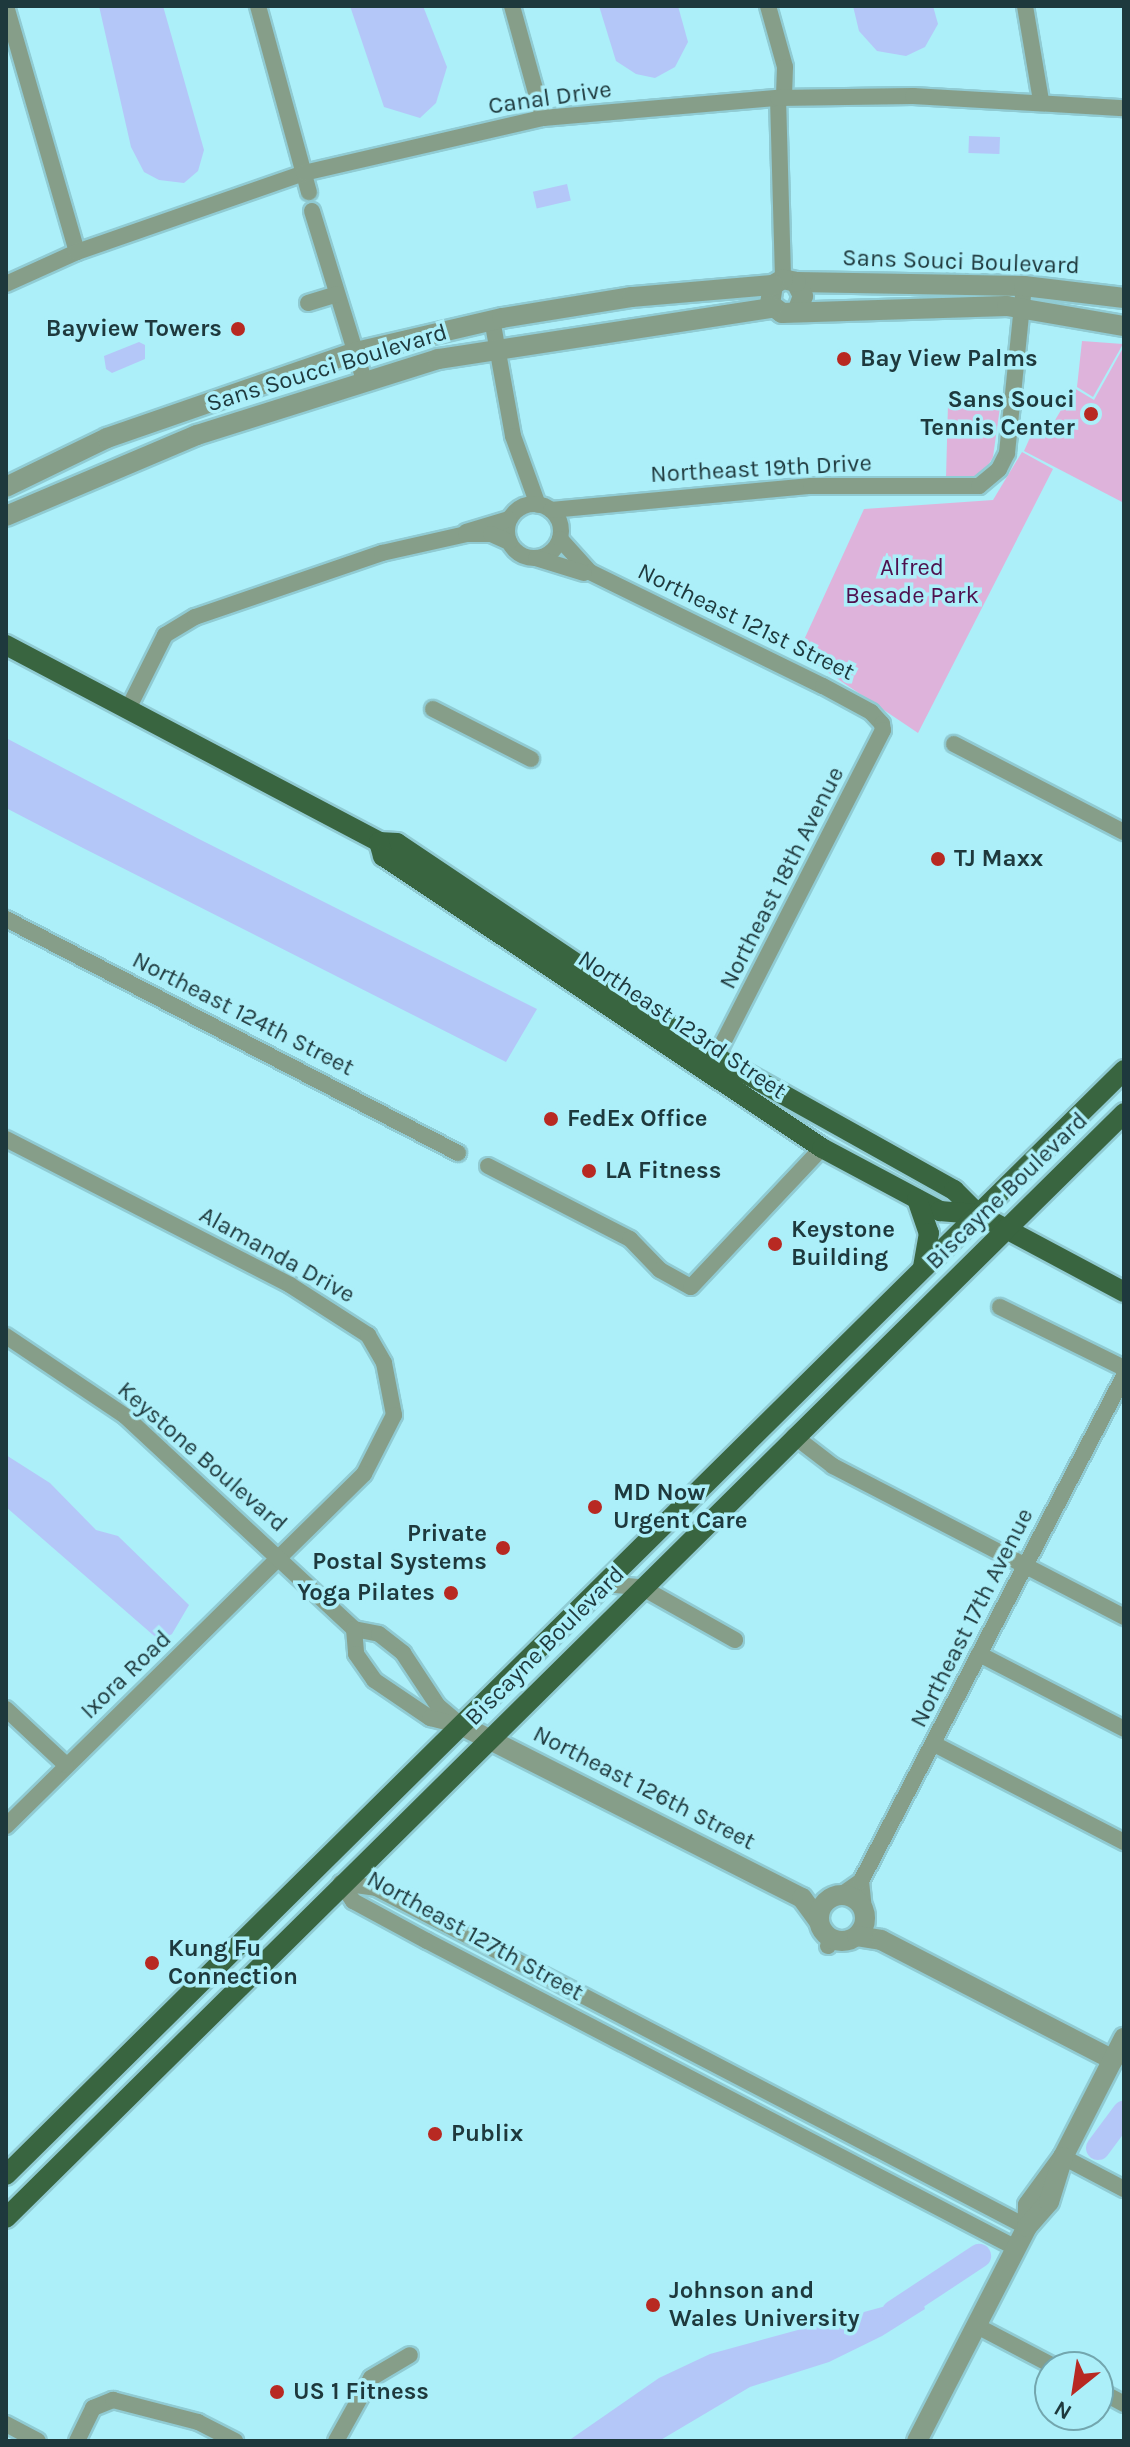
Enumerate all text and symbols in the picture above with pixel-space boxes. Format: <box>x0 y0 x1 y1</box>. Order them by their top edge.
street label: Canal Drive <box>487 75 613 121</box>
street label: Sans Souci Boulevard <box>842 243 1080 281</box>
place label: Bayview Towers <box>46 315 222 343</box>
street label: Sans Soucci Boulevard <box>203 318 451 418</box>
marker: Bayview Towers <box>229 320 247 338</box>
place label: Bay View Palms <box>860 345 1038 373</box>
marker: Bay View Palms <box>835 350 853 368</box>
place label: Sans Souci Tennis Center <box>921 386 1075 442</box>
marker: Sans Souci Tennis Center <box>1082 405 1100 423</box>
street label: Northeast 19th Drive <box>650 449 872 489</box>
park label: Alfred Besade Park <box>845 554 979 610</box>
street label: Northeast 121st Street <box>633 557 859 687</box>
street label: Northeast 18th Avenue <box>713 762 851 994</box>
place label: TJ Maxx <box>954 845 1043 873</box>
marker: TJ Maxx <box>929 850 947 868</box>
street label: Northeast 123rd Street <box>572 945 792 1105</box>
street label: Northeast 124th Street <box>127 946 359 1082</box>
place label: FedEx Office <box>567 1105 708 1133</box>
street label: Biscayne Boulevard <box>920 1106 1094 1276</box>
marker: FedEx Office <box>542 1110 560 1128</box>
place label: LA Fitness <box>605 1157 721 1185</box>
marker: LA Fitness <box>580 1162 598 1180</box>
street label: Alamanda Drive <box>194 1200 360 1310</box>
place label: Keystone Building <box>791 1216 895 1272</box>
marker: Keystone Building <box>766 1235 784 1253</box>
street label: Keystone Boulevard <box>111 1376 293 1538</box>
place label: MD Now Urgent Care <box>613 1479 747 1535</box>
marker: MD Now Urgent Care <box>584 1496 606 1518</box>
street label: Northeast 17th Avenue <box>904 1504 1040 1732</box>
place label: Private Postal Systems <box>312 1520 487 1576</box>
marker: Private Postal Systems <box>494 1539 512 1557</box>
street label: Biscayne Boulevard <box>459 1560 631 1732</box>
place label: Yoga Pilates <box>297 1579 435 1607</box>
marker: Yoga Pilates <box>442 1584 460 1602</box>
street label: Ixora Road <box>75 1625 177 1725</box>
street label: Northeast 126th Street <box>528 1719 760 1857</box>
street label: Northeast 127th Street <box>362 1865 588 2007</box>
place label: Kung Fu Connection <box>168 1935 298 1991</box>
marker: Kung Fu Connection <box>143 1954 161 1972</box>
place label: Publix <box>451 2120 523 2148</box>
marker: Publix <box>426 2125 444 2143</box>
place label: Johnson and Wales University <box>669 2277 860 2333</box>
marker: Johnson and Wales University <box>644 2296 662 2314</box>
north arrow <box>1034 2351 1114 2431</box>
place label: US 1 Fitness <box>293 2378 429 2406</box>
marker: US 1 Fitness <box>268 2383 286 2401</box>
text: N <box>1050 2395 1076 2425</box>

